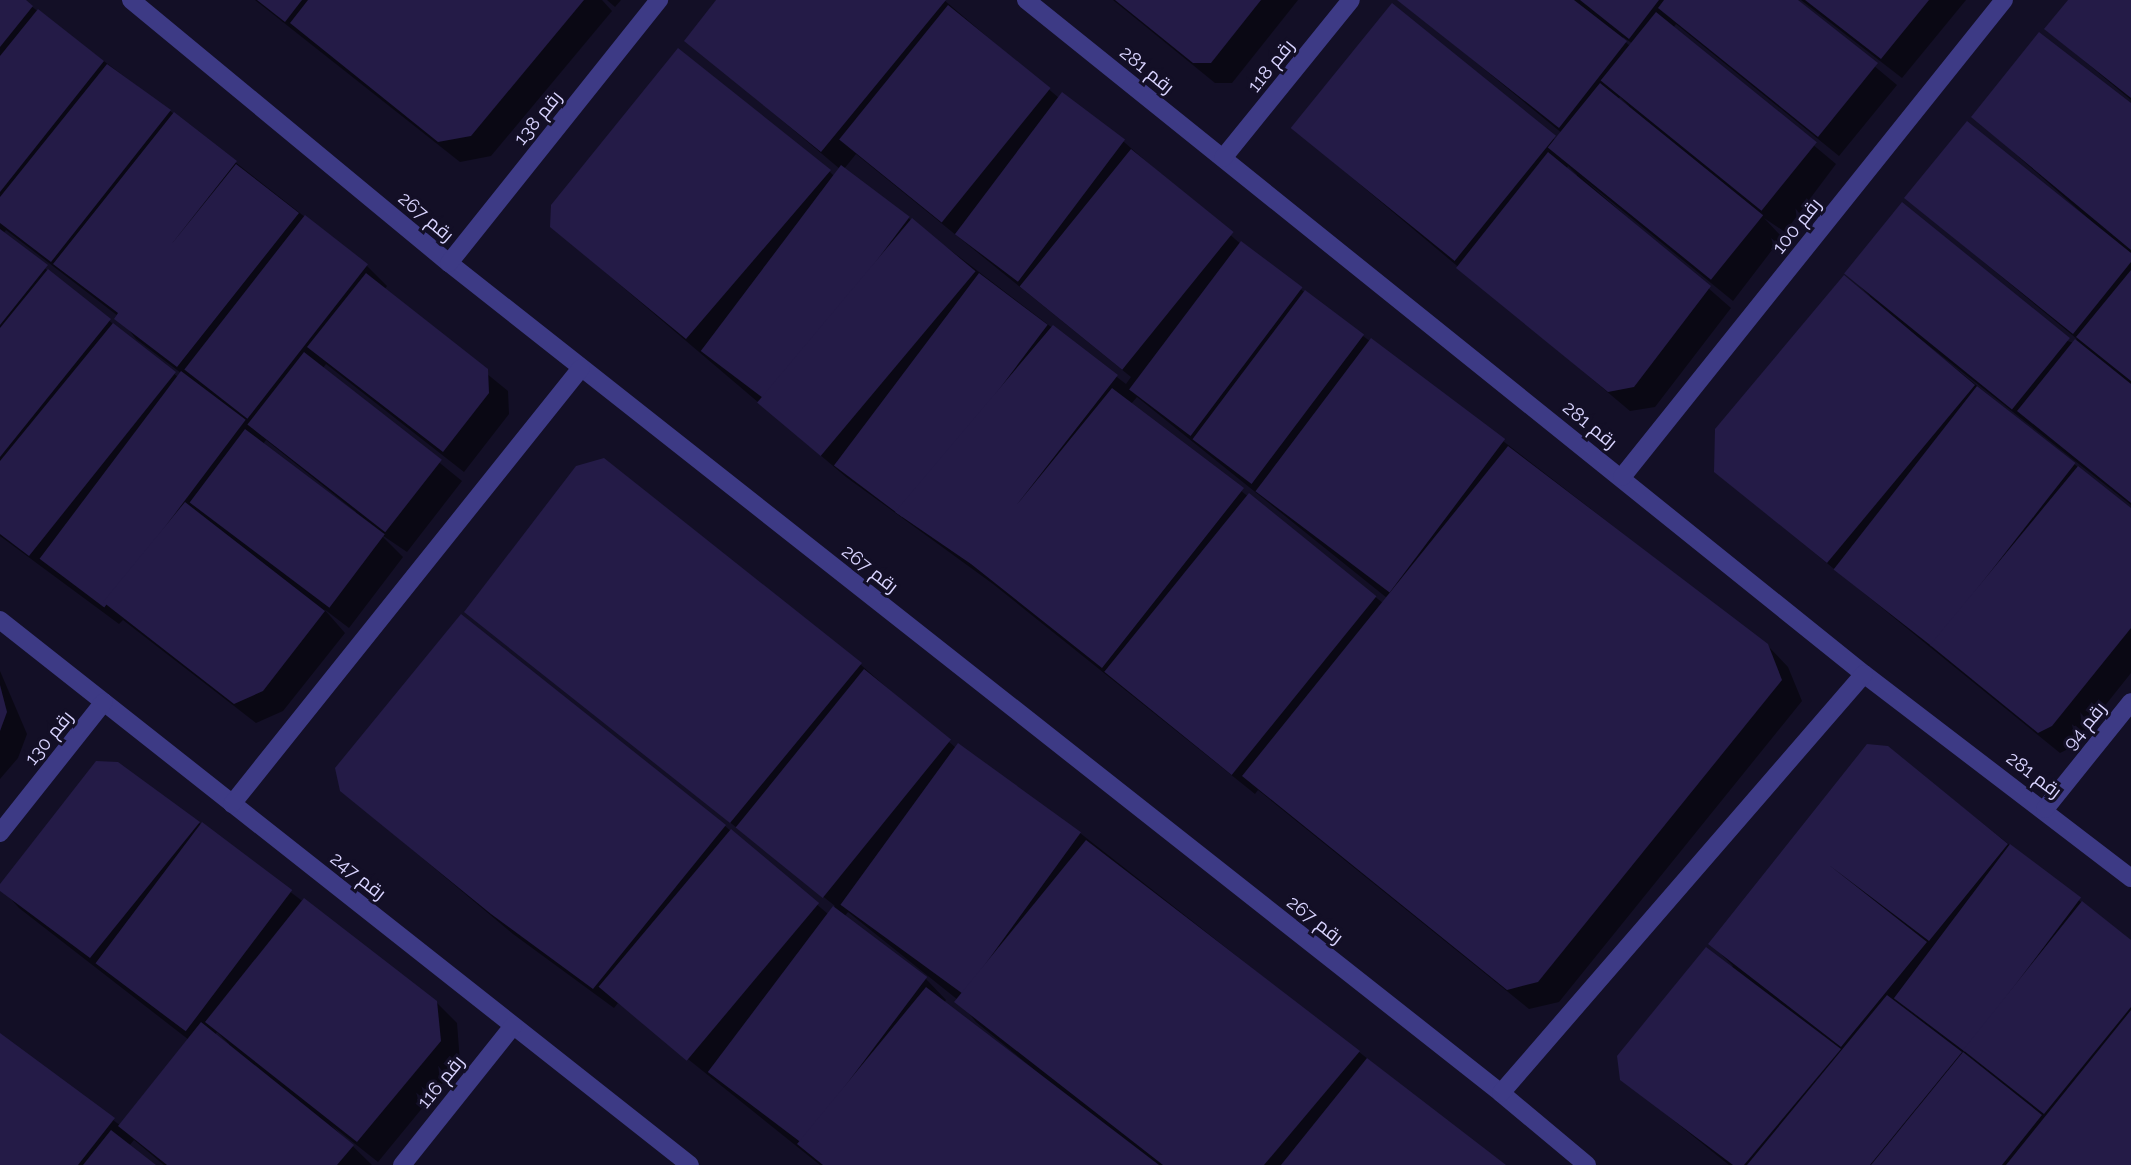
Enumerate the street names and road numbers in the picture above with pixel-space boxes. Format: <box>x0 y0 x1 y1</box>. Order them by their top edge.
street label: رقم 118 <box>1243 35 1299 97</box>
street label: رقم 281 <box>1115 41 1179 99</box>
street label: رقم 138 <box>509 86 567 150</box>
street label: رقم 267 <box>394 187 458 247</box>
street label: رقم 100 <box>1768 193 1826 259</box>
street label: رقم 281 <box>1558 396 1622 454</box>
street label: رقم 267 <box>837 540 903 598</box>
street label: رقم 94 <box>2059 697 2111 755</box>
street label: رقم 130 <box>20 706 78 770</box>
street label: رقم 281 <box>2002 747 2066 803</box>
street label: رقم 247 <box>326 847 390 905</box>
street label: رقم 267 <box>1282 891 1348 949</box>
street label: رقم 116 <box>413 1051 469 1113</box>

